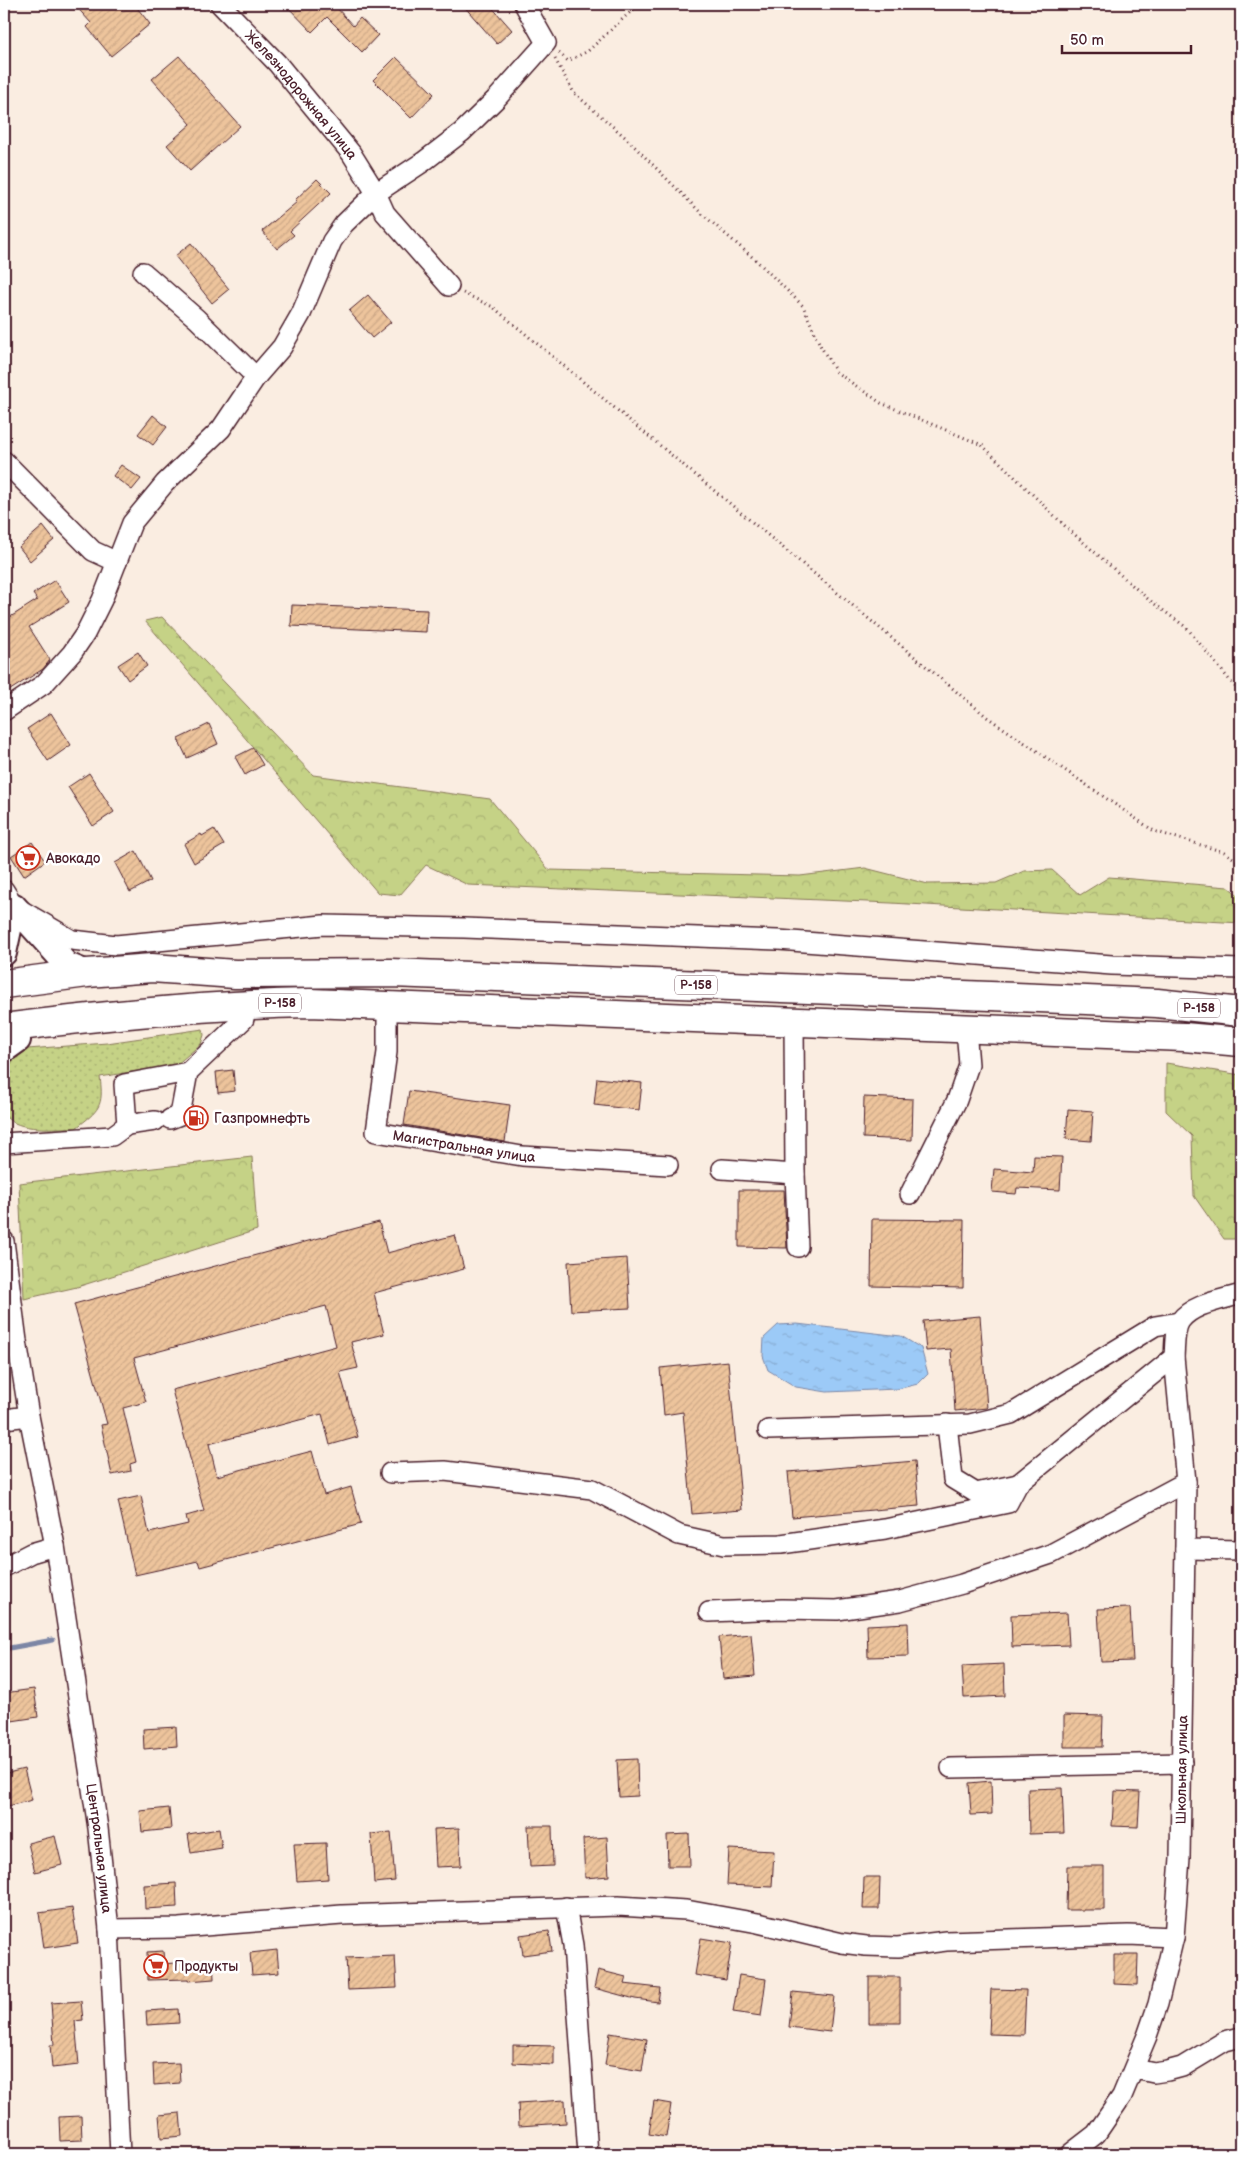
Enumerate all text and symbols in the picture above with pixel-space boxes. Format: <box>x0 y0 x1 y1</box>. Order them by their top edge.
scale bar <box>1062 22 1191 54</box>
street label: Железнодорожная улица <box>241 27 361 163</box>
text: 50 m <box>1070 31 1104 50</box>
supermarket icon: Авокадо <box>15 845 41 871</box>
place label: Авокадо <box>45 850 100 867</box>
road number: Р-158 <box>675 976 717 994</box>
road number: Р-158 <box>259 994 301 1012</box>
road number: Р-158 <box>1178 998 1220 1018</box>
fuel station icon: Газпромнефть <box>183 1105 209 1131</box>
place label: Газпромнефть <box>214 1110 310 1127</box>
street label: Магистральная улица <box>391 1127 537 1166</box>
street label: Школьная улица <box>1173 1714 1191 1825</box>
street label: Центральная улица <box>82 1782 115 1915</box>
supermarket icon: Продукты <box>143 1953 169 1979</box>
place label: Продукты <box>174 1958 238 1975</box>

